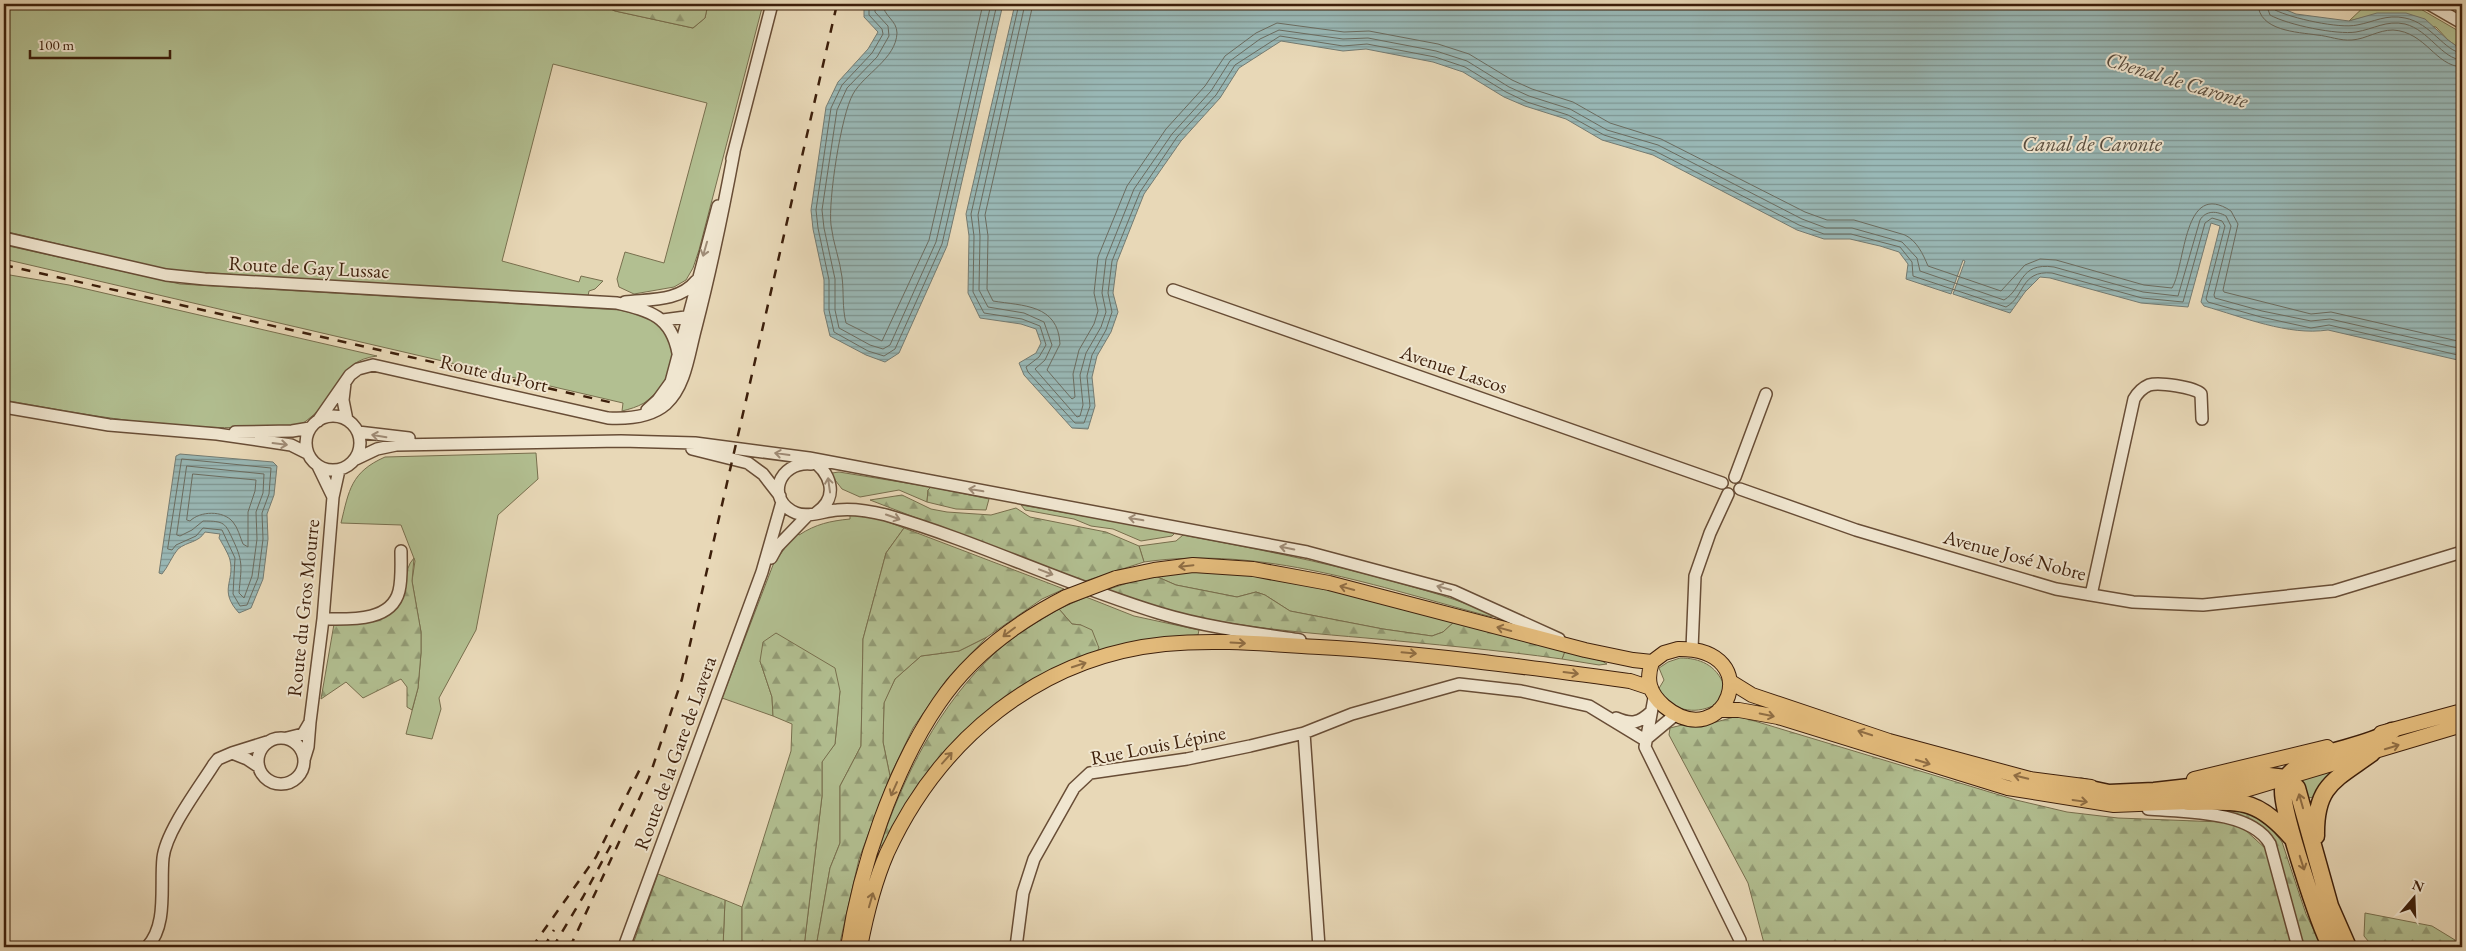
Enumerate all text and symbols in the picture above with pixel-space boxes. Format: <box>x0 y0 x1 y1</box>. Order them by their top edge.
scale bar <box>30 28 170 60</box>
text: 100 m <box>38 35 75 54</box>
water label: Chenal de Caronte <box>2103 45 2252 114</box>
water label: Canal de Caronte <box>2022 130 2163 157</box>
one-way arrow <box>700 241 710 257</box>
street label: Route de Gay Lussac <box>228 250 390 284</box>
street label: Avenue Lascos <box>1396 338 1511 399</box>
street label: Route du Port <box>437 348 551 398</box>
one-way arrow <box>372 430 388 440</box>
one-way arrow <box>272 439 288 449</box>
one-way arrow <box>775 449 791 459</box>
one-way arrow <box>824 478 834 494</box>
one-way arrow <box>968 485 984 495</box>
one-way arrow <box>885 513 901 523</box>
one-way arrow <box>1128 513 1144 523</box>
street label: Route du Gros Mourre <box>281 518 325 698</box>
street label: Avenue José Nobre <box>1940 523 2089 587</box>
one-way arrow <box>1279 543 1295 552</box>
one-way arrow <box>1179 561 1195 571</box>
one-way arrow <box>1038 568 1053 577</box>
one-way arrow <box>1339 583 1355 592</box>
one-way arrow <box>1437 583 1453 593</box>
one-way arrow <box>1496 624 1512 633</box>
one-way arrow <box>1003 626 1016 637</box>
one-way arrow <box>1230 638 1246 647</box>
one-way arrow <box>1401 648 1417 658</box>
street label: Route de la Gare de Lavera <box>628 652 722 853</box>
one-way arrow <box>1070 659 1086 669</box>
one-way arrow <box>1562 668 1578 678</box>
one-way arrow <box>1759 710 1775 720</box>
street label: Rue Louis Lépine <box>1088 719 1228 771</box>
one-way arrow <box>1858 728 1873 737</box>
one-way arrow <box>2384 741 2400 751</box>
one-way arrow <box>941 751 953 764</box>
one-way arrow <box>1914 758 1930 768</box>
one-way arrow <box>2014 772 2030 781</box>
one-way arrow <box>889 781 899 796</box>
one-way arrow <box>2295 794 2305 810</box>
one-way arrow <box>2072 796 2088 806</box>
one-way arrow <box>2297 855 2307 871</box>
north arrow <box>2388 874 2438 924</box>
text: N <box>2410 875 2427 896</box>
one-way arrow <box>867 892 877 908</box>

